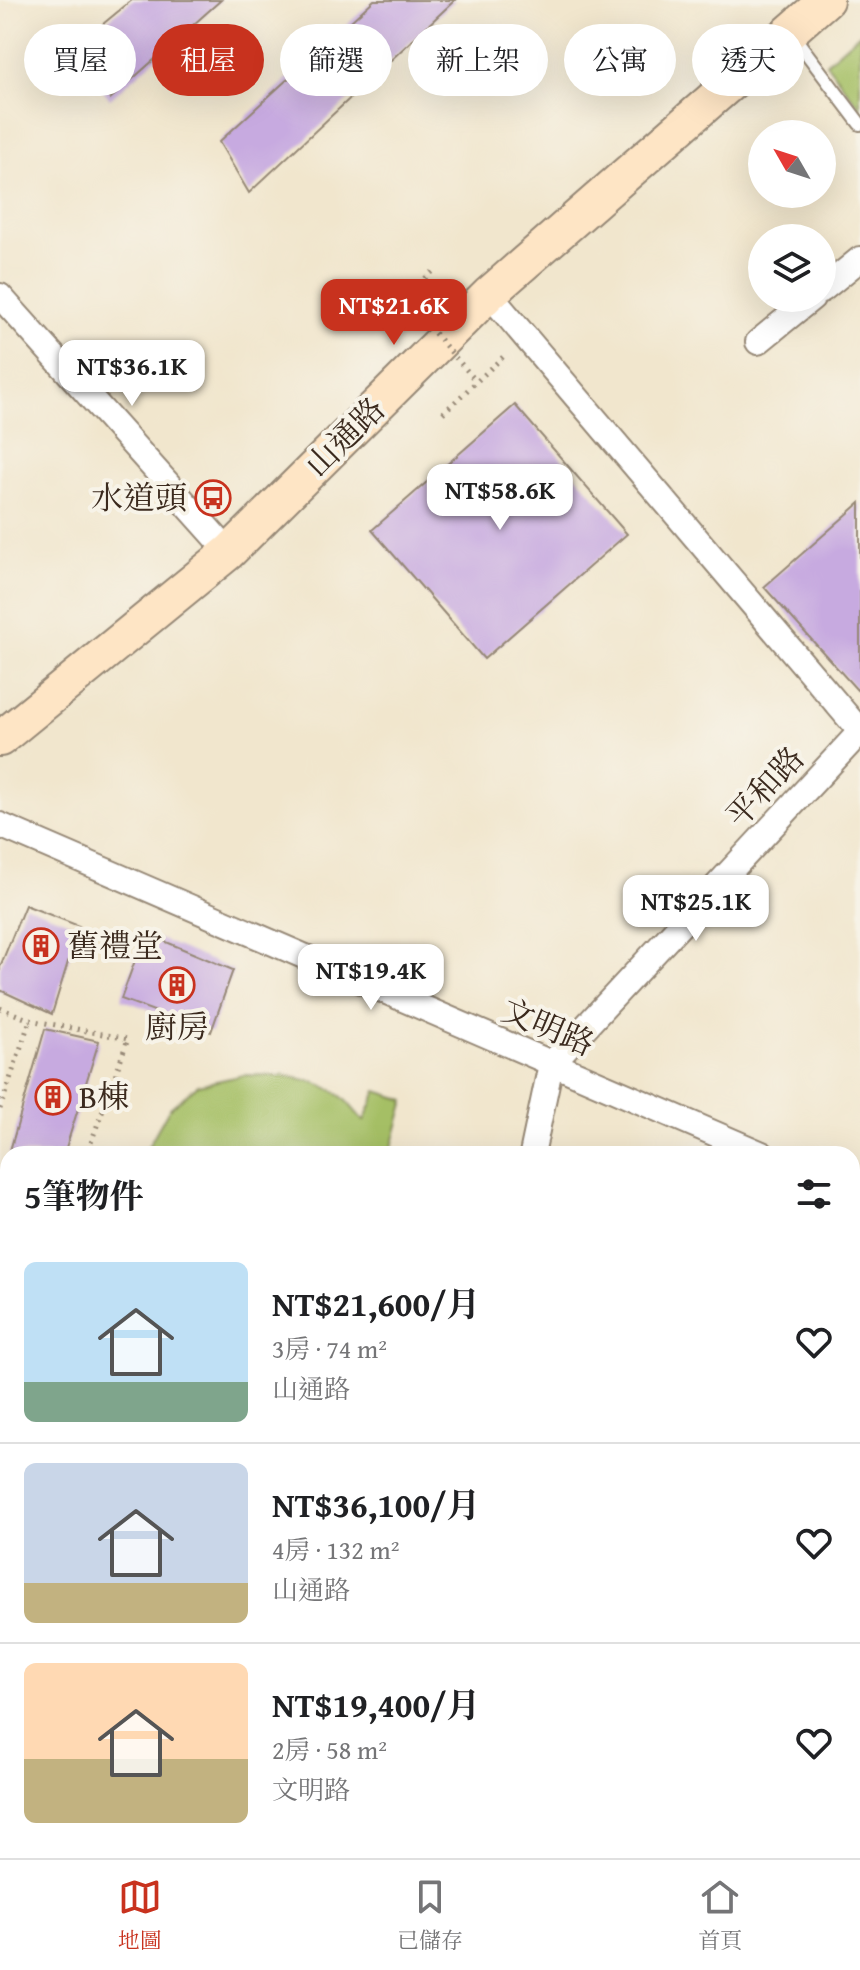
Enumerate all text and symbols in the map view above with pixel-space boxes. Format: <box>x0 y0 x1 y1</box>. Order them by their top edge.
chip: 買屋 <box>24 24 136 96</box>
chip: 租屋 <box>152 24 264 96</box>
chip: 篩選 <box>280 24 392 96</box>
chip: 新上架 <box>408 24 548 96</box>
chip: 公寓 <box>564 24 676 96</box>
chip: 透天 <box>692 24 804 96</box>
north arrow <box>748 120 836 208</box>
map controls <box>748 120 836 312</box>
button: layers <box>748 224 836 312</box>
pin: NT$21.6K <box>311 279 477 347</box>
text: NT$21.6K <box>339 285 449 324</box>
pin: NT$36.1K <box>49 340 215 408</box>
text: NT$36.1K <box>77 346 187 385</box>
street label: 山通路 <box>294 386 395 487</box>
pin: NT$58.6K <box>417 464 583 532</box>
text: NT$58.6K <box>445 470 555 509</box>
place label: 水道頭 <box>91 474 187 521</box>
bus stop icon: 水道頭 <box>194 479 232 517</box>
street label: 平和路 <box>715 736 815 838</box>
pin: NT$25.1K <box>613 875 779 943</box>
text: NT$25.1K <box>641 881 751 920</box>
place label: 舊禮堂 <box>67 922 163 969</box>
building icon: 舊禮堂 <box>22 927 60 965</box>
pin: NT$19.4K <box>288 944 454 1012</box>
text: NT$19.4K <box>316 950 426 989</box>
building icon: 廚房 <box>158 966 196 1004</box>
street label: 文明路 <box>495 986 602 1067</box>
place label: 廚房 <box>145 1003 209 1050</box>
place label: B棟 <box>79 1073 129 1120</box>
building icon: B棟 <box>34 1078 72 1116</box>
text: 5筆物件 <box>24 1171 144 1220</box>
icon: filters <box>792 1172 836 1216</box>
text: NT$21,600/月 <box>272 1279 480 1328</box>
icon: home <box>88 1294 184 1390</box>
icon: heart <box>792 1320 836 1364</box>
text: 3房 · 74 m² <box>272 1329 387 1368</box>
text: 山通路 <box>272 1369 350 1408</box>
text: NT$36,100/月 <box>272 1480 480 1529</box>
icon: home <box>88 1495 184 1591</box>
icon: heart <box>792 1521 836 1565</box>
text: 4房 · 132 m² <box>272 1530 400 1569</box>
text: 山通路 <box>272 1570 350 1609</box>
text: NT$19,400/月 <box>272 1680 480 1729</box>
icon: home <box>88 1695 184 1791</box>
icon: heart <box>792 1721 836 1765</box>
text: 2房 · 58 m² <box>272 1730 387 1769</box>
text: 文明路 <box>272 1770 350 1809</box>
tab: 地圖 <box>118 1875 162 1956</box>
tab: 已儲存 <box>397 1875 463 1956</box>
tab: 首頁 <box>698 1875 742 1956</box>

